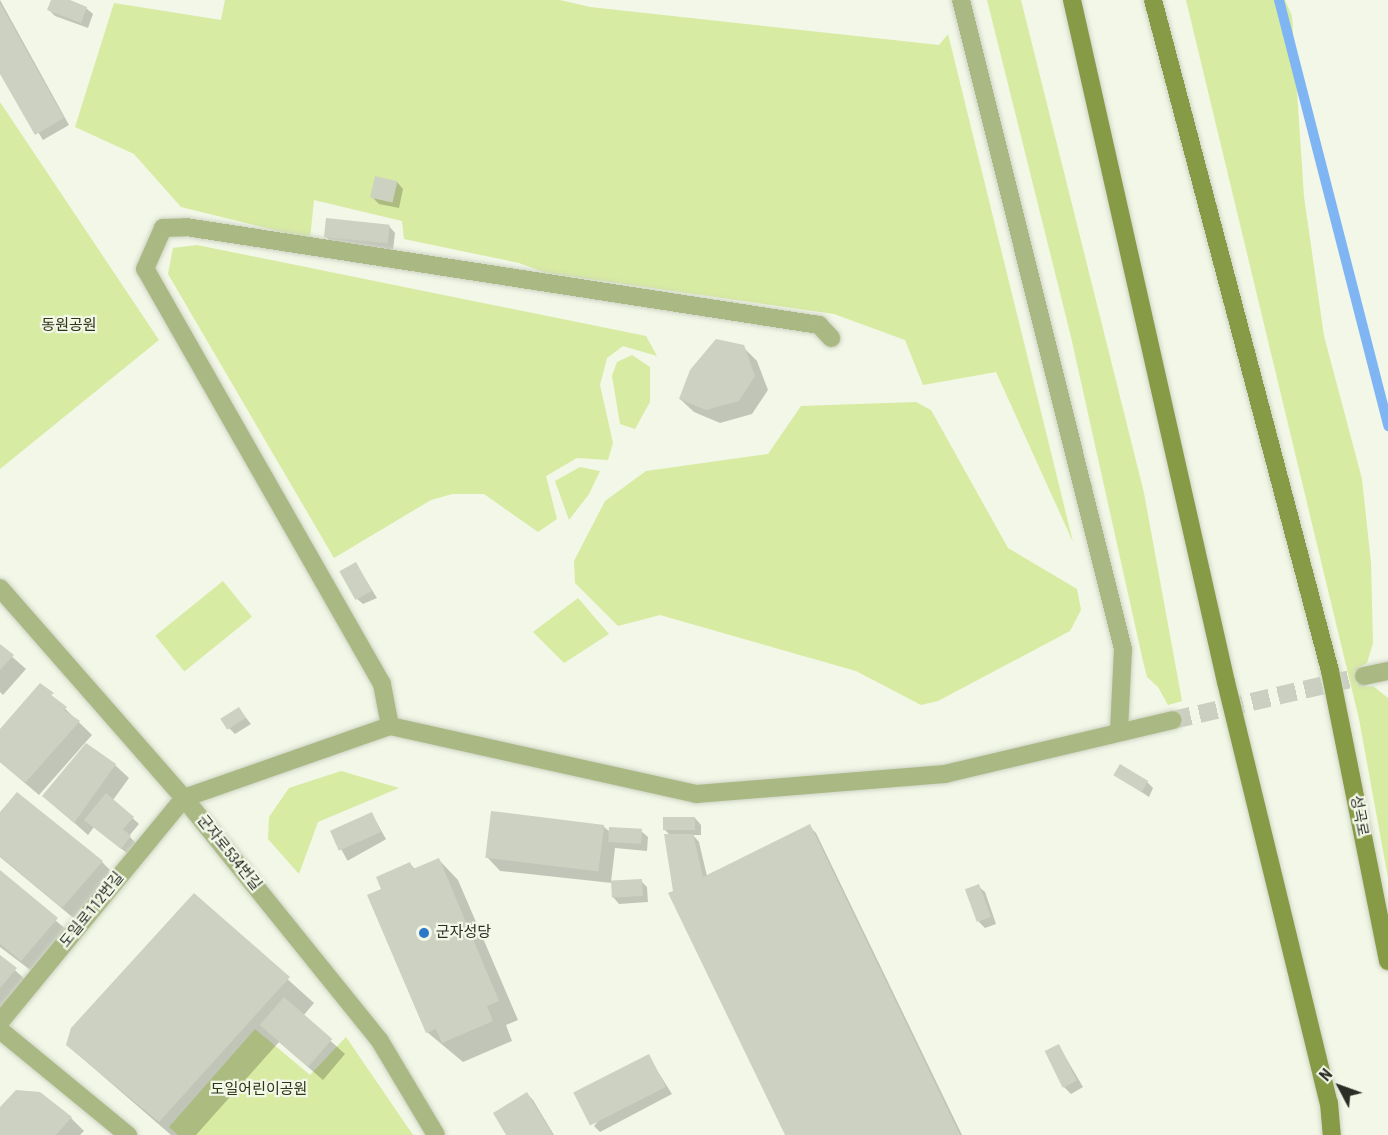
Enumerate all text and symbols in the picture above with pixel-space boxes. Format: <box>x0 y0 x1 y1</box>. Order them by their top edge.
park label: 동원공원 <box>41 317 97 335</box>
street label: 성곡로 <box>1346 794 1372 838</box>
street label: 군자로534번길 <box>193 812 265 894</box>
street label: 도일로112번길 <box>56 869 128 951</box>
place label: 군자성당 <box>436 924 491 942</box>
marker: 군자성당 <box>417 926 431 940</box>
north arrow <box>1310 1057 1370 1117</box>
text: N <box>1316 1065 1336 1085</box>
park label: 도일어린이공원 <box>211 1081 307 1099</box>

